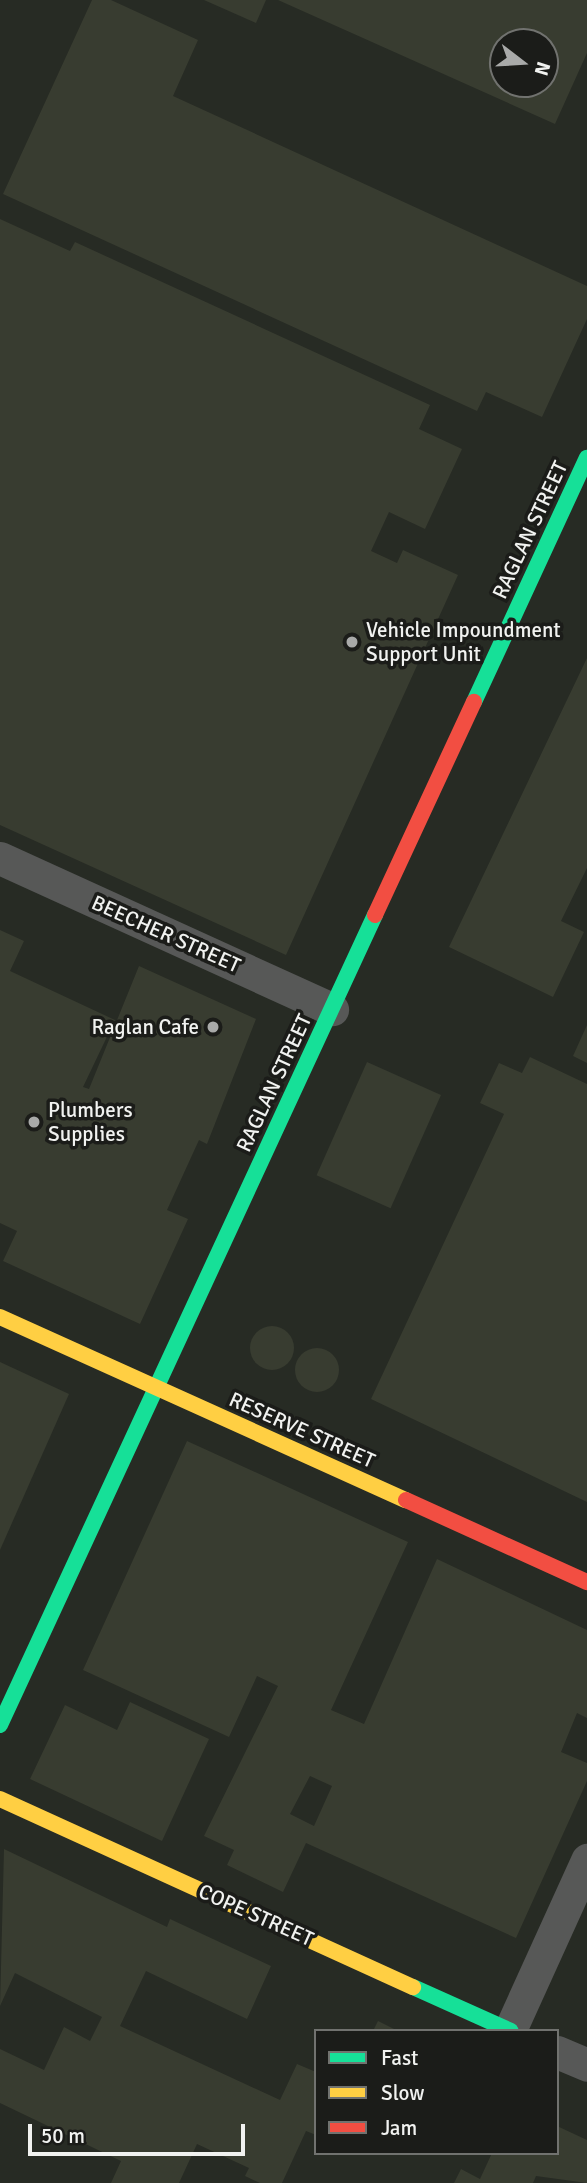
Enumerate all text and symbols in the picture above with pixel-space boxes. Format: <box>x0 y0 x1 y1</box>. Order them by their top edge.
north arrow <box>489 28 559 98</box>
text: N <box>529 59 556 78</box>
street label: RAGLAN STREET <box>487 457 573 603</box>
place label: Vehicle Impoundment Support Unit <box>366 617 561 667</box>
marker: Vehicle Impoundment Support Unit <box>344 634 360 650</box>
street label: BEECHER STREET <box>88 890 244 978</box>
street label: RAGLAN STREET <box>231 1010 317 1156</box>
place label: Raglan Cafe <box>91 1014 199 1040</box>
marker: Raglan Cafe <box>205 1019 221 1035</box>
place label: Plumbers Supplies <box>48 1097 133 1147</box>
marker: Plumbers Supplies <box>26 1114 42 1130</box>
street label: RESERVE STREET <box>225 1387 379 1473</box>
street label: COPE STREET <box>195 1878 317 1952</box>
legend <box>314 2029 559 2155</box>
text: Fast <box>381 2045 418 2071</box>
text: Slow <box>381 2080 425 2106</box>
scale bar <box>32 2110 248 2154</box>
text: Jam <box>381 2115 417 2141</box>
text: 50 m <box>41 2123 85 2149</box>

